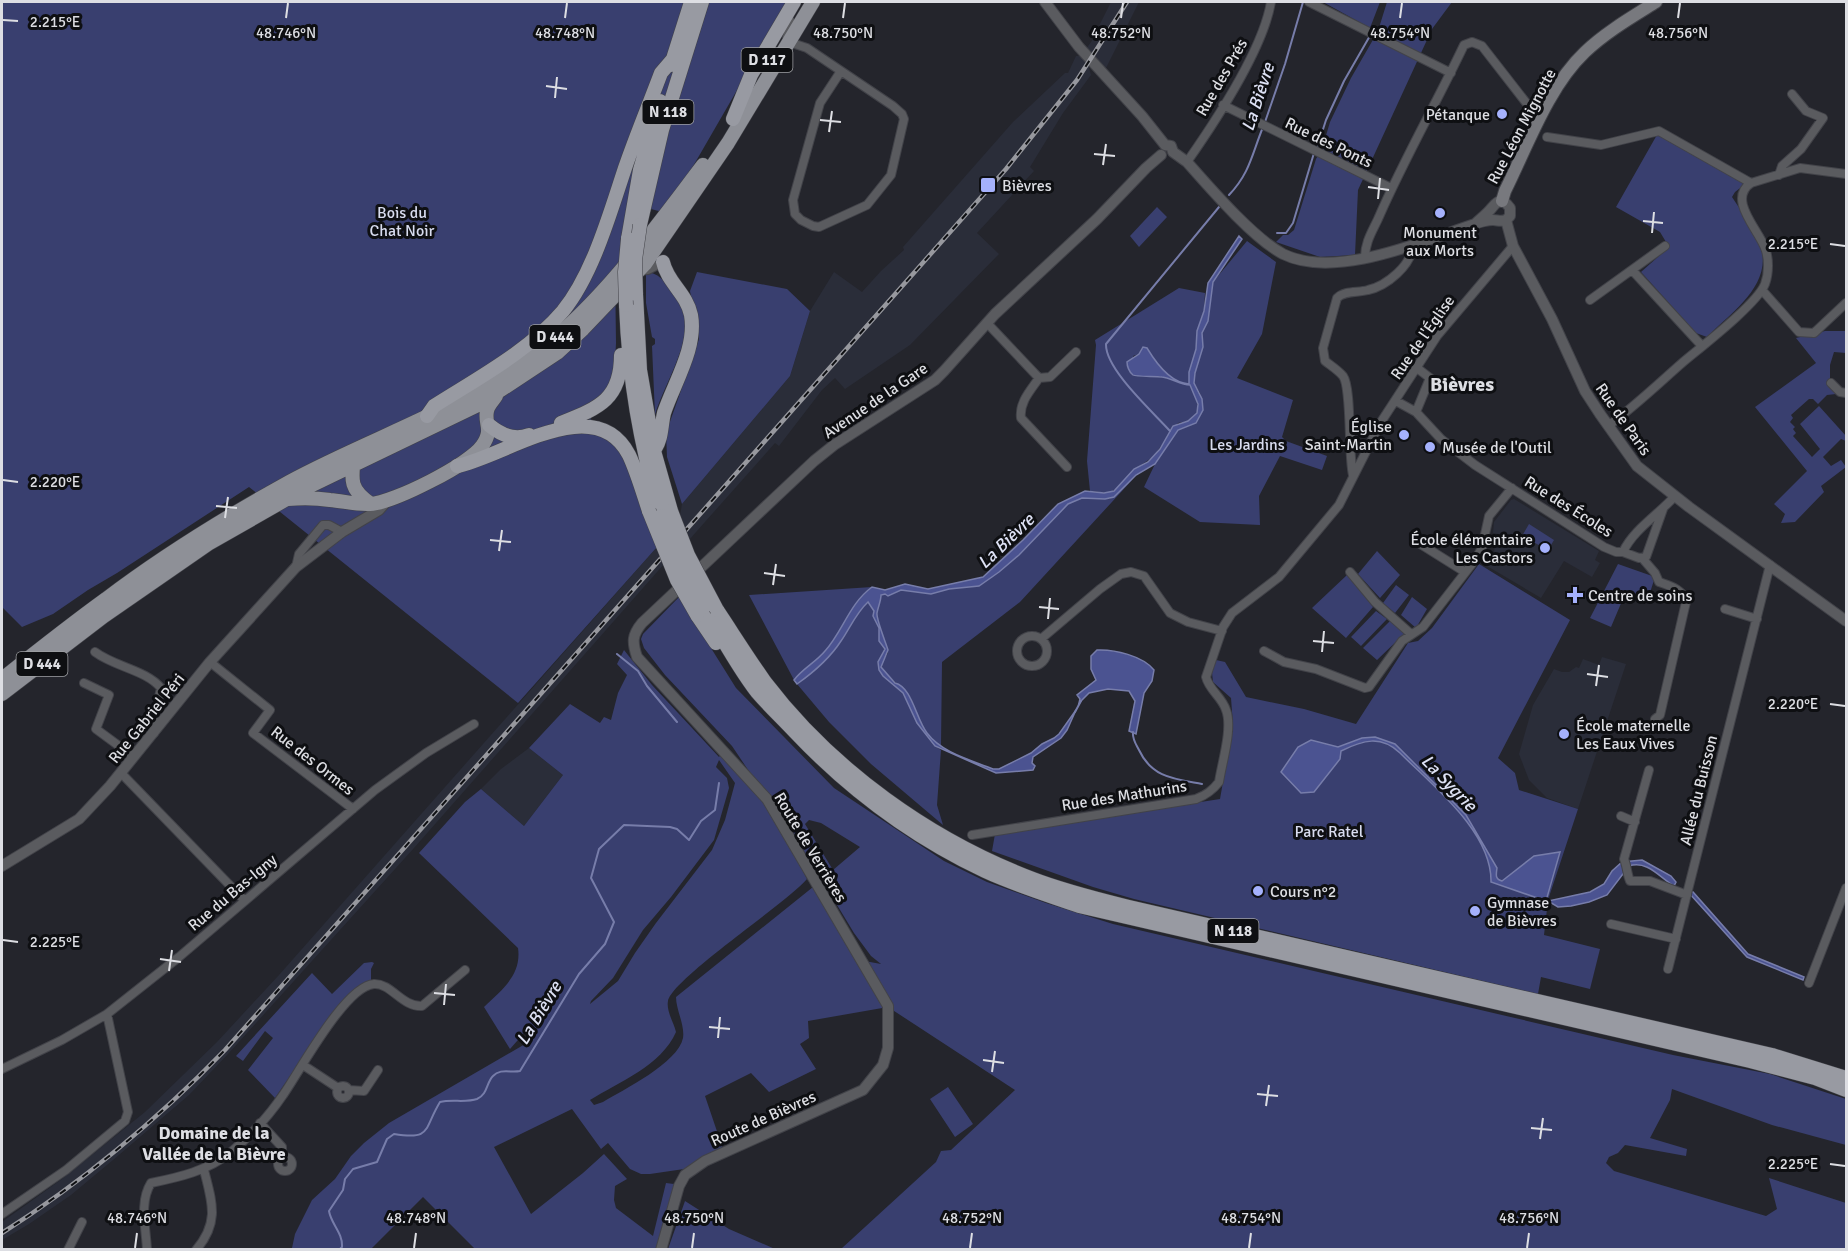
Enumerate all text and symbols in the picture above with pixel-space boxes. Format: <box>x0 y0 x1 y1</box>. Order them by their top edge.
text: 2.215°E <box>30 13 80 31</box>
text: 48.746°N <box>256 24 316 42</box>
text: 48.748°N <box>535 24 595 42</box>
text: 48.750°N <box>813 24 873 42</box>
text: 48.752°N <box>1091 24 1151 42</box>
text: 48.754°N <box>1370 24 1430 42</box>
text: 48.756°N <box>1648 24 1708 42</box>
street label: Rue des Prés <box>1192 35 1252 120</box>
road number: D 117 <box>742 48 792 72</box>
water label: La Bièvre <box>1237 59 1280 134</box>
street label: Rue Léon Mignotte <box>1483 65 1561 188</box>
road number: N 118 <box>642 100 694 124</box>
place label: Pétanque <box>1426 105 1490 125</box>
marker: Pétanque <box>1495 107 1509 121</box>
street label: Rue des Ponts <box>1282 113 1376 173</box>
marker: Bièvres <box>979 176 997 194</box>
place label: Bièvres <box>1002 176 1052 196</box>
park label: Bois du Chat Noir <box>370 203 435 241</box>
marker: Monument aux Morts <box>1433 206 1447 220</box>
place label: Monument aux Morts <box>1403 223 1477 261</box>
text: 2.215°E <box>1768 235 1818 253</box>
street label: Rue de l'Église <box>1386 292 1459 384</box>
road number: D 444 <box>530 325 580 349</box>
street label: Avenue de la Gare <box>819 358 932 443</box>
district label: Bièvres <box>1430 372 1494 397</box>
street label: Rue de Paris <box>1591 379 1655 460</box>
place label: Église Saint-Martin <box>1305 417 1392 455</box>
marker: Église Saint-Martin <box>1397 428 1411 442</box>
park label: Les Jardins <box>1209 435 1285 455</box>
place label: Musée de l'Outil <box>1442 438 1552 458</box>
marker: Musée de l'Outil <box>1423 440 1437 454</box>
street label: Rue des Écoles <box>1520 472 1616 542</box>
text: 2.220°E <box>30 473 80 491</box>
water label: La Bièvre <box>973 508 1040 573</box>
place label: École élémentaire Les Castors <box>1411 530 1533 568</box>
marker: École élémentaire Les Castors <box>1538 541 1552 555</box>
marker: Centre de soins <box>1566 586 1584 604</box>
place label: Centre de soins <box>1588 586 1692 606</box>
road number: D 444 <box>16 652 68 676</box>
street label: Rue Gabriel Péri <box>104 670 189 768</box>
text: 2.220°E <box>1768 695 1818 713</box>
place label: École maternelle Les Eaux Vives <box>1576 716 1691 754</box>
street label: Rue des Ormes <box>267 722 358 800</box>
marker: École maternelle Les Eaux Vives <box>1557 727 1571 741</box>
street label: Allée du Buisson <box>1676 733 1722 847</box>
water label: La Sygrie <box>1417 750 1482 817</box>
street label: Rue des Mathurins <box>1060 776 1188 816</box>
street label: Route de Verrières <box>769 789 851 906</box>
park label: Parc Ratel <box>1294 822 1364 842</box>
street label: Rue du Bas-Igny <box>184 850 281 936</box>
place label: Cours n°2 <box>1270 882 1336 902</box>
marker: Cours n°2 <box>1251 884 1265 898</box>
place label: Gymnase de Bièvres <box>1487 893 1557 931</box>
marker: Gymnase de Bièvres <box>1468 904 1482 918</box>
road number: N 118 <box>1208 919 1258 943</box>
text: 2.225°E <box>30 933 80 951</box>
water label: La Bièvre <box>511 976 567 1049</box>
street label: Route de Bièvres <box>708 1087 819 1151</box>
district label: Domaine de la Vallée de la Bièvre <box>142 1122 286 1165</box>
text: 2.225°E <box>1768 1155 1818 1173</box>
text: 48.746°N <box>107 1209 167 1227</box>
text: 48.748°N <box>386 1209 446 1227</box>
text: 48.750°N <box>664 1209 724 1227</box>
text: 48.752°N <box>942 1209 1002 1227</box>
text: 48.754°N <box>1221 1209 1281 1227</box>
text: 48.756°N <box>1499 1209 1559 1227</box>

